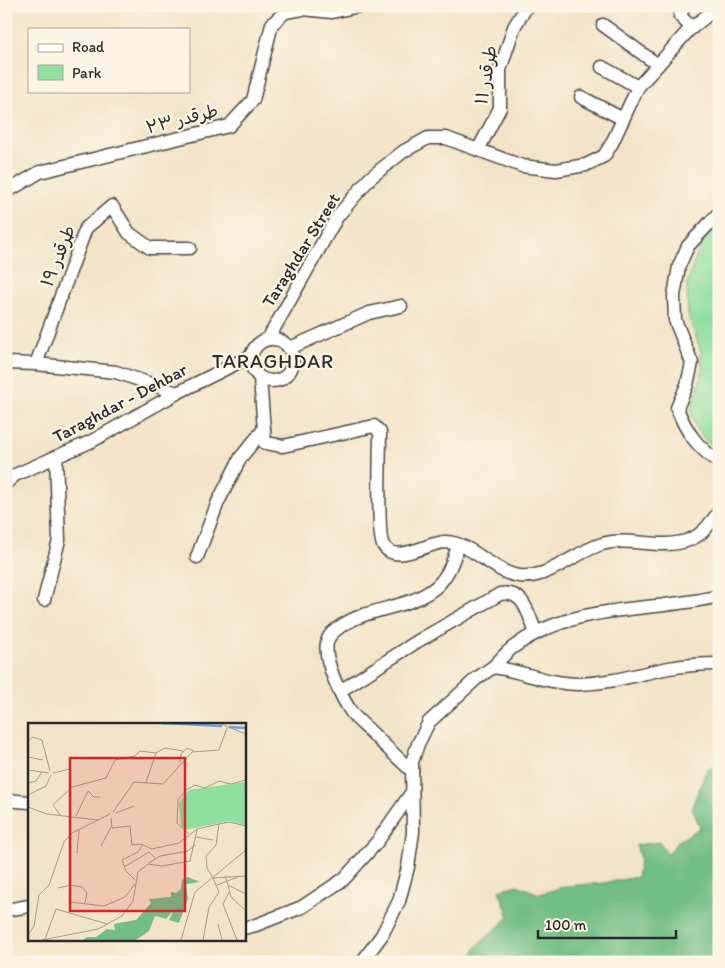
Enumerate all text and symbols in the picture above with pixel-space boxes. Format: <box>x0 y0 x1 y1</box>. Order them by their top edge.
legend <box>28 28 190 92</box>
text: Road <box>72 38 105 56</box>
street label: طرقدر ۱۱ <box>470 44 502 106</box>
text: Park <box>72 64 102 82</box>
street label: طرقدر ۲۳ <box>144 99 220 139</box>
street label: Taraghdar Street <box>257 189 345 311</box>
street label: طرقدر ۱۹ <box>36 222 80 290</box>
district label: TARAGHDAR <box>212 349 334 373</box>
street label: Taraghdar - Dehbar <box>49 358 191 448</box>
inset map <box>28 723 245 940</box>
scale bar <box>538 908 675 940</box>
text: 100 m <box>545 916 587 934</box>

